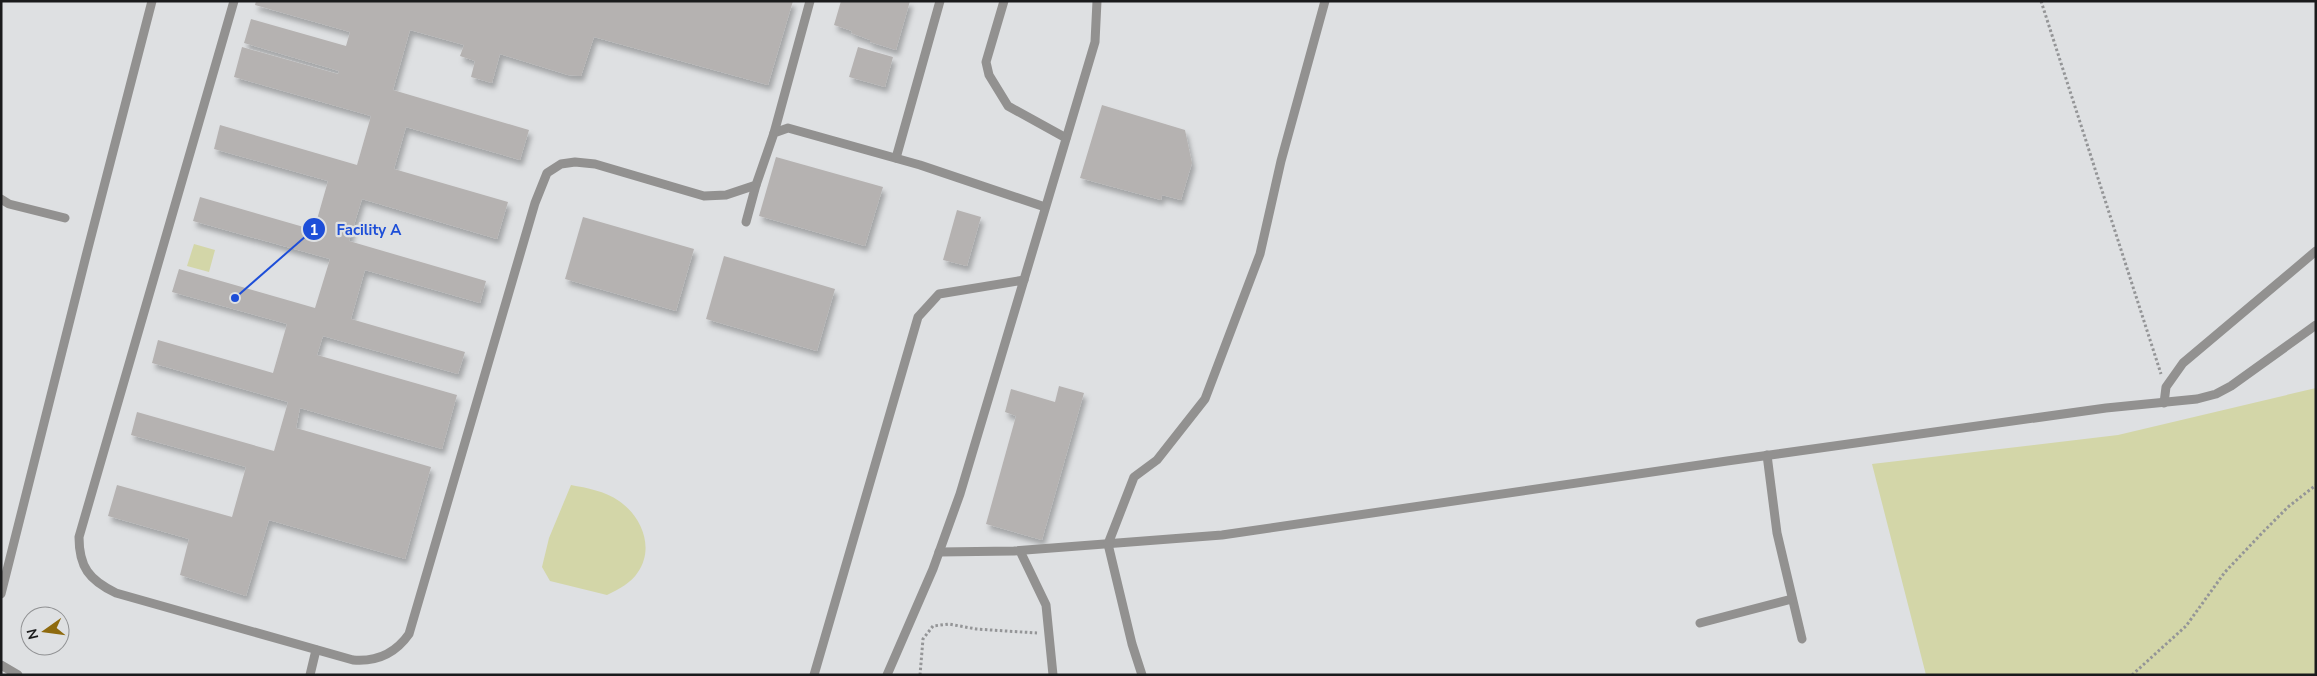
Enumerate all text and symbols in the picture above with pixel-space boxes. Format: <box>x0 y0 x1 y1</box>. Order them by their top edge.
callout: Facility A <box>302 214 412 244</box>
text: 1 <box>309 220 319 240</box>
text: Facility A <box>337 220 402 240</box>
north arrow <box>20 606 70 656</box>
text: N <box>22 627 43 641</box>

